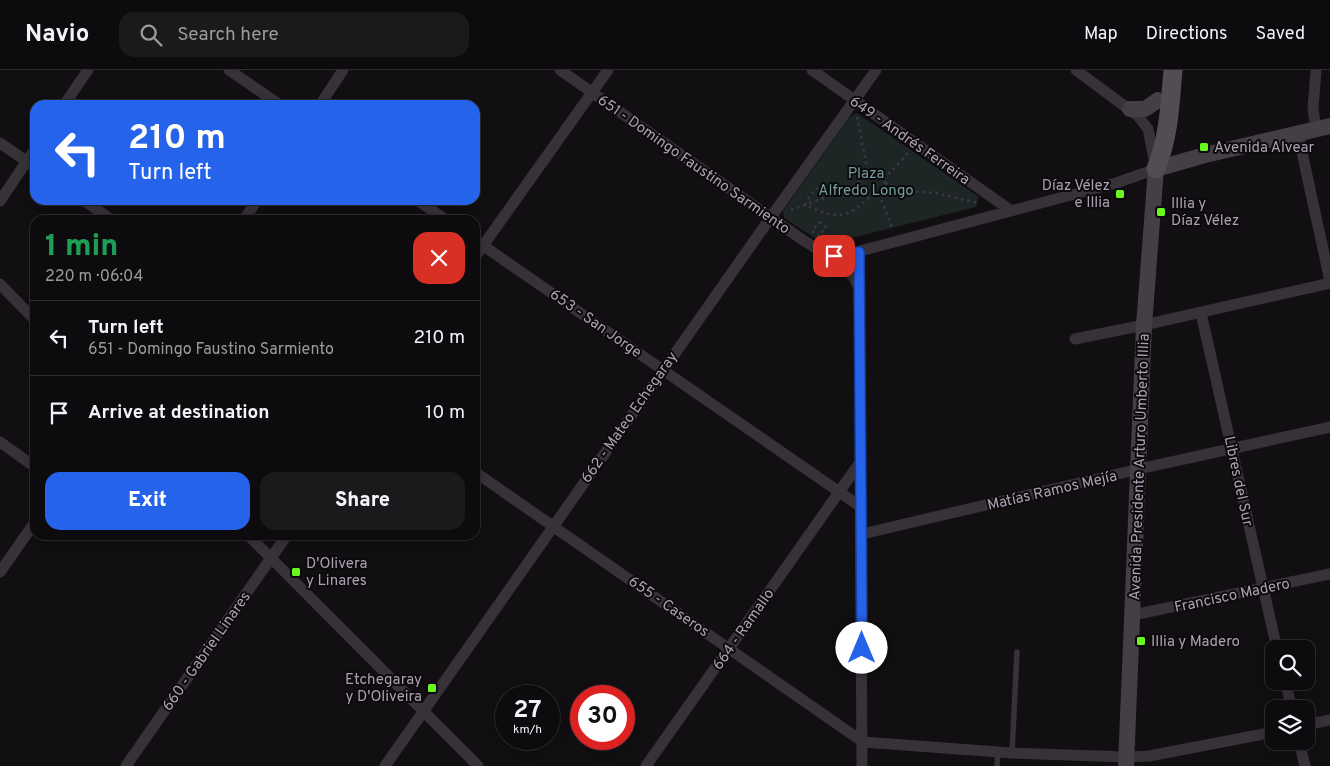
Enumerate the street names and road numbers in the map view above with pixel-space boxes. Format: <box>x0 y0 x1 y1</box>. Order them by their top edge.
street label: 651 - Domingo Faustino Sarmiento <box>593 91 793 239</box>
street label: 649 - Andrés Ferreira <box>845 92 973 190</box>
street label: 653 - San Jorge <box>546 286 645 363</box>
street label: Avenida Presidente Arturo Umberto Illia <box>1126 333 1155 601</box>
street label: 662 - Mateo Echegaray <box>578 348 683 487</box>
street label: Libres del Sur <box>1219 434 1256 528</box>
street label: Matías Ramos Mejía <box>986 467 1119 516</box>
street label: 655 - Caseros <box>624 572 712 642</box>
street label: Francisco Madero <box>1173 575 1292 618</box>
street label: 664 - Ramallo <box>709 585 779 674</box>
street label: 660 - Gabriel Linares <box>159 588 256 715</box>

